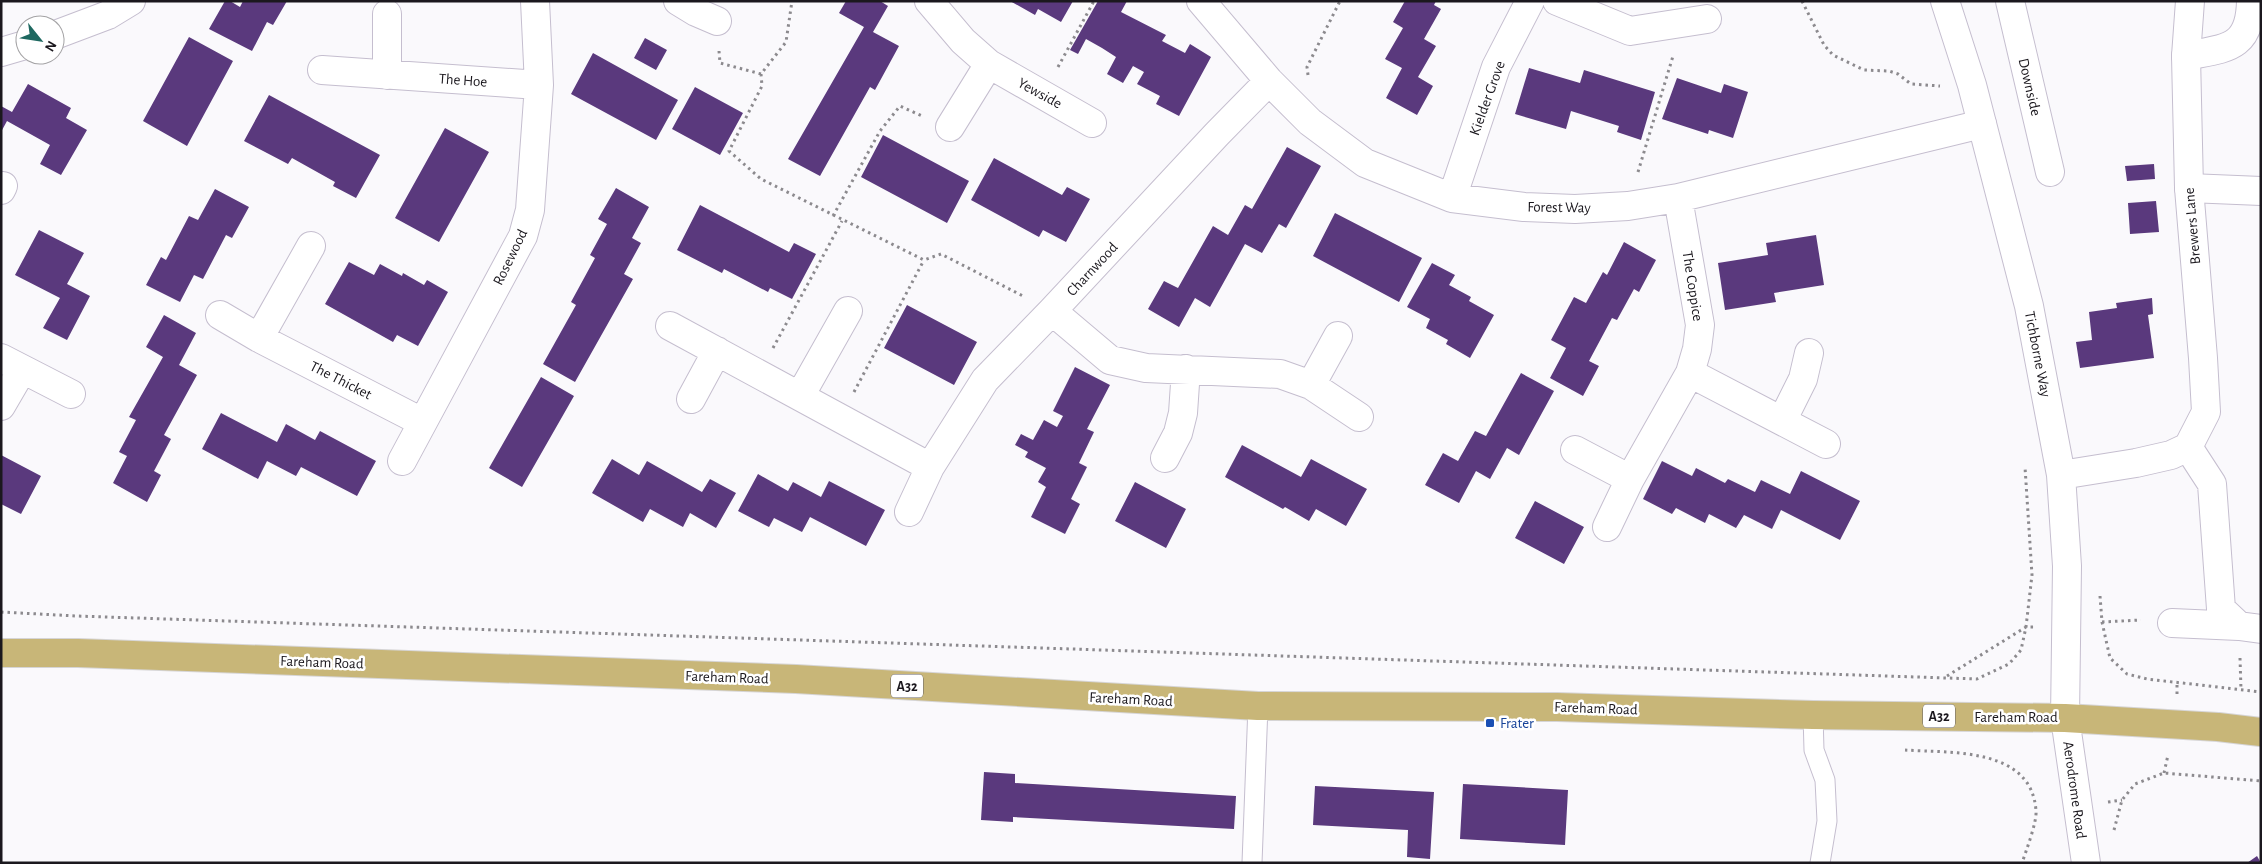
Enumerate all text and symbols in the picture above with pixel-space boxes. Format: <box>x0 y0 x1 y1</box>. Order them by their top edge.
north arrow <box>15 15 65 65</box>
text: N <box>42 38 59 54</box>
street label: Downside <box>2016 57 2043 117</box>
street label: Kielder Grove <box>1467 59 1508 137</box>
street label: The Hoe <box>438 71 488 90</box>
street label: Yewside <box>1015 75 1064 112</box>
street label: Brewers Lane <box>2182 187 2203 265</box>
street label: Forest Way <box>1527 199 1591 216</box>
street label: Rosewood <box>491 227 530 287</box>
street label: Charnwood <box>1064 240 1121 299</box>
street label: The Coppice <box>1680 250 1705 322</box>
street label: Tichborne Way <box>2022 310 2053 399</box>
street label: The Thicket <box>307 359 374 402</box>
street label: Fareham Road <box>280 654 364 671</box>
street label: Fareham Road <box>685 669 769 686</box>
road number: A32 <box>891 674 923 698</box>
street label: Fareham Road <box>1089 690 1173 709</box>
street label: Fareham Road <box>1554 700 1638 717</box>
road number: A32 <box>1923 704 1955 728</box>
street label: Fareham Road <box>1974 710 2058 725</box>
place label: Frater <box>1500 716 1534 731</box>
marker: Frater <box>1484 717 1496 729</box>
street label: Aerodrome Road <box>2060 740 2089 840</box>

